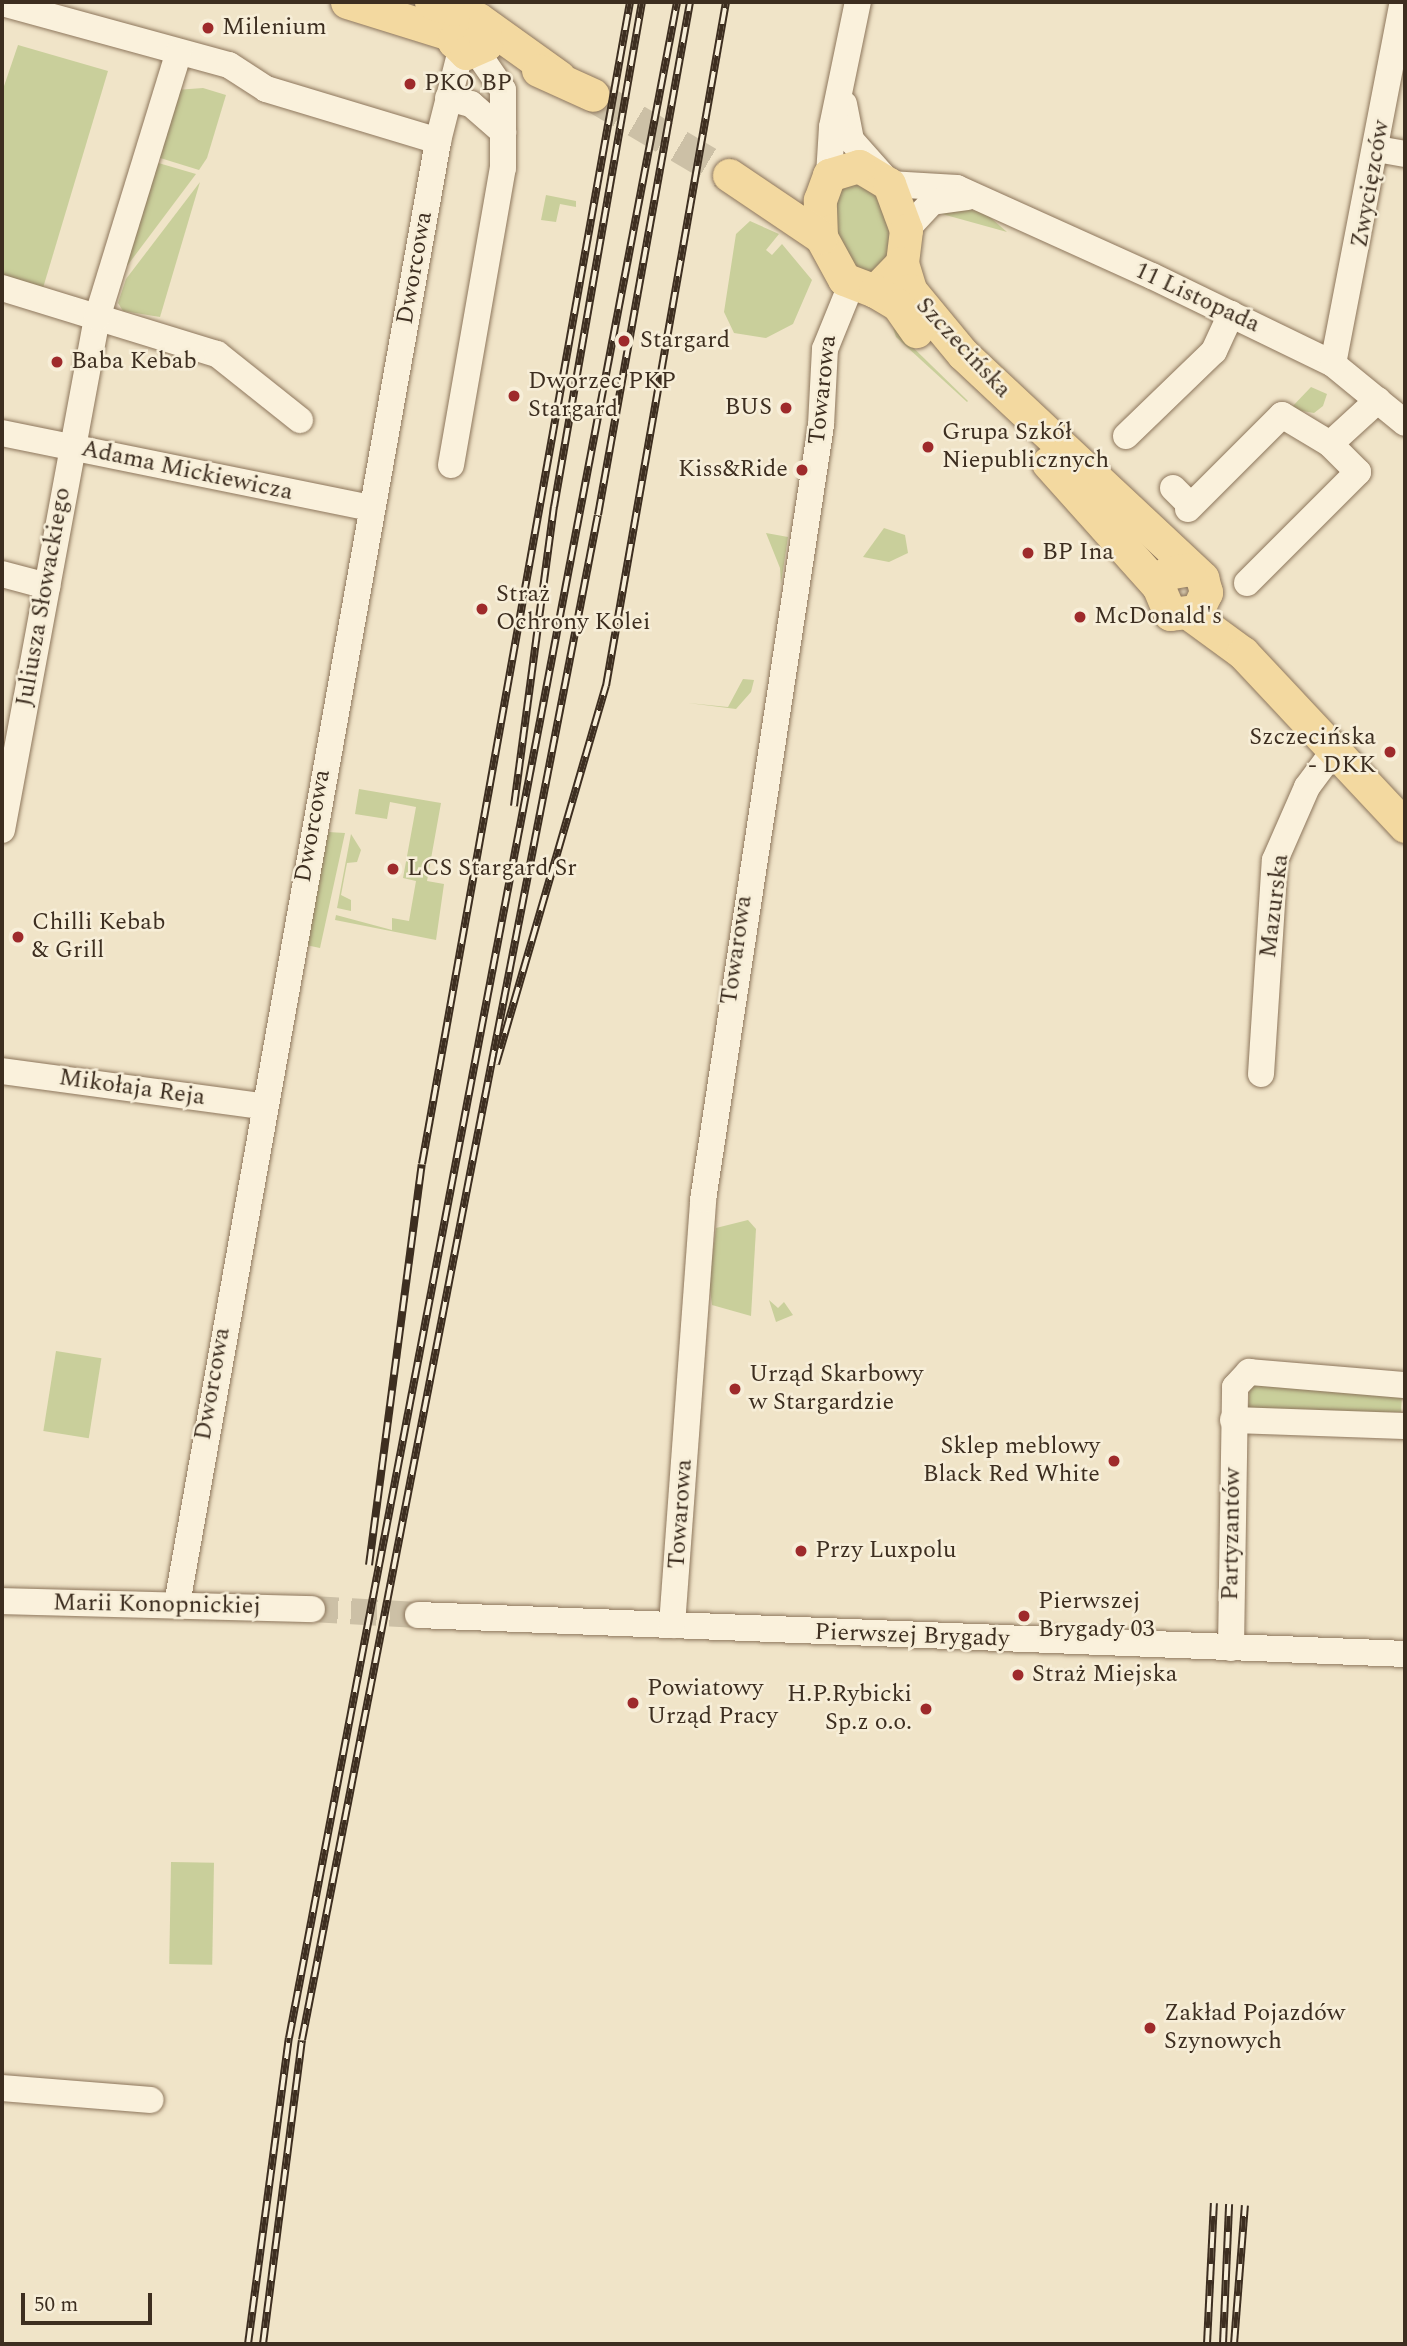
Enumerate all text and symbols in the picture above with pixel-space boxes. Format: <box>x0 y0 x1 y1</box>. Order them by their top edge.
place label: Milenium <box>222 14 327 42</box>
marker: Milenium <box>200 20 216 36</box>
place label: PKO BP <box>424 70 512 98</box>
marker: PKO BP <box>402 76 418 92</box>
street label: Zwycięzców <box>1346 118 1396 250</box>
street label: Dworcowa <box>391 209 439 327</box>
street label: 11 Listopada <box>1130 256 1264 340</box>
street label: Szczecińska <box>909 292 1017 404</box>
place label: Stargard <box>640 327 730 355</box>
marker: Stargard <box>614 331 634 351</box>
street label: Towarowa <box>803 334 843 446</box>
place label: Baba Kebab <box>71 348 197 376</box>
marker: Baba Kebab <box>49 354 65 370</box>
place label: Dworzec PKP Stargard <box>528 368 676 424</box>
marker: Dworzec PKP Stargard <box>506 388 522 404</box>
place label: BUS <box>725 394 772 422</box>
marker: BUS <box>778 400 794 416</box>
place label: Grupa Szkół Niepublicznych <box>942 419 1109 475</box>
street label: Adama Mickiewicza <box>79 435 295 507</box>
marker: Grupa Szkół Niepublicznych <box>920 439 936 455</box>
place label: Kiss&Ride <box>678 456 788 484</box>
marker: Kiss&Ride <box>794 462 810 478</box>
street label: Juliusza Słowackiego <box>11 485 77 709</box>
place label: BP Ina <box>1042 539 1114 567</box>
marker: BP Ina <box>1020 545 1036 561</box>
place label: Straż Ochrony Kolei <box>496 581 650 637</box>
marker: Straż Ochrony Kolei <box>474 601 490 617</box>
place label: McDonald's <box>1094 603 1222 631</box>
marker: McDonald's <box>1072 609 1088 625</box>
place label: Szczecińska - DKK <box>1249 724 1376 780</box>
marker: Szczecińska - DKK <box>1382 744 1398 760</box>
street label: Dworcowa <box>289 767 337 885</box>
street label: Mazurska <box>1254 853 1296 959</box>
place label: LCS Stargard Sr <box>407 855 577 883</box>
marker: LCS Stargard Sr <box>385 861 401 877</box>
street label: Towarowa <box>715 894 759 1006</box>
place label: Chilli Kebab & Grill <box>32 909 165 965</box>
marker: Chilli Kebab & Grill <box>10 929 26 945</box>
street label: Mikołaja Reja <box>57 1063 207 1113</box>
street label: Dworcowa <box>189 1325 237 1443</box>
place label: Urząd Skarbowy w Stargardzie <box>749 1361 923 1417</box>
marker: Urząd Skarbowy w Stargardzie <box>727 1381 743 1397</box>
place label: Sklep meblowy Black Red White <box>923 1433 1100 1489</box>
marker: Sklep meblowy Black Red White <box>1106 1453 1122 1469</box>
street label: Towarowa <box>663 1458 699 1570</box>
street label: Partyzantów <box>1216 1467 1248 1601</box>
place label: Przy Luxpolu <box>815 1537 956 1565</box>
marker: Przy Luxpolu <box>793 1543 809 1559</box>
place label: Pierwszej Brygady 03 <box>1038 1588 1154 1644</box>
street label: Marii Konopnickiej <box>53 1589 261 1621</box>
marker: Pierwszej Brygady 03 <box>1016 1608 1032 1624</box>
street label: Pierwszej Brygady <box>814 1618 1010 1654</box>
place label: Straż Miejska <box>1032 1661 1177 1689</box>
marker: Straż Miejska <box>1010 1667 1026 1683</box>
place label: Powiatowy Urząd Pracy <box>647 1675 778 1731</box>
place label: H.P.Rybicki Sp.z o.o. <box>787 1681 912 1737</box>
marker: Powiatowy Urząd Pracy <box>625 1695 641 1711</box>
marker: H.P.Rybicki Sp.z o.o. <box>918 1701 934 1717</box>
place label: Zakład Pojazdów Szynowych <box>1164 2000 1345 2056</box>
marker: Zakład Pojazdów Szynowych <box>1142 2020 1158 2036</box>
scale bar <box>24 2280 156 2324</box>
text: 50 m <box>34 2289 78 2321</box>

